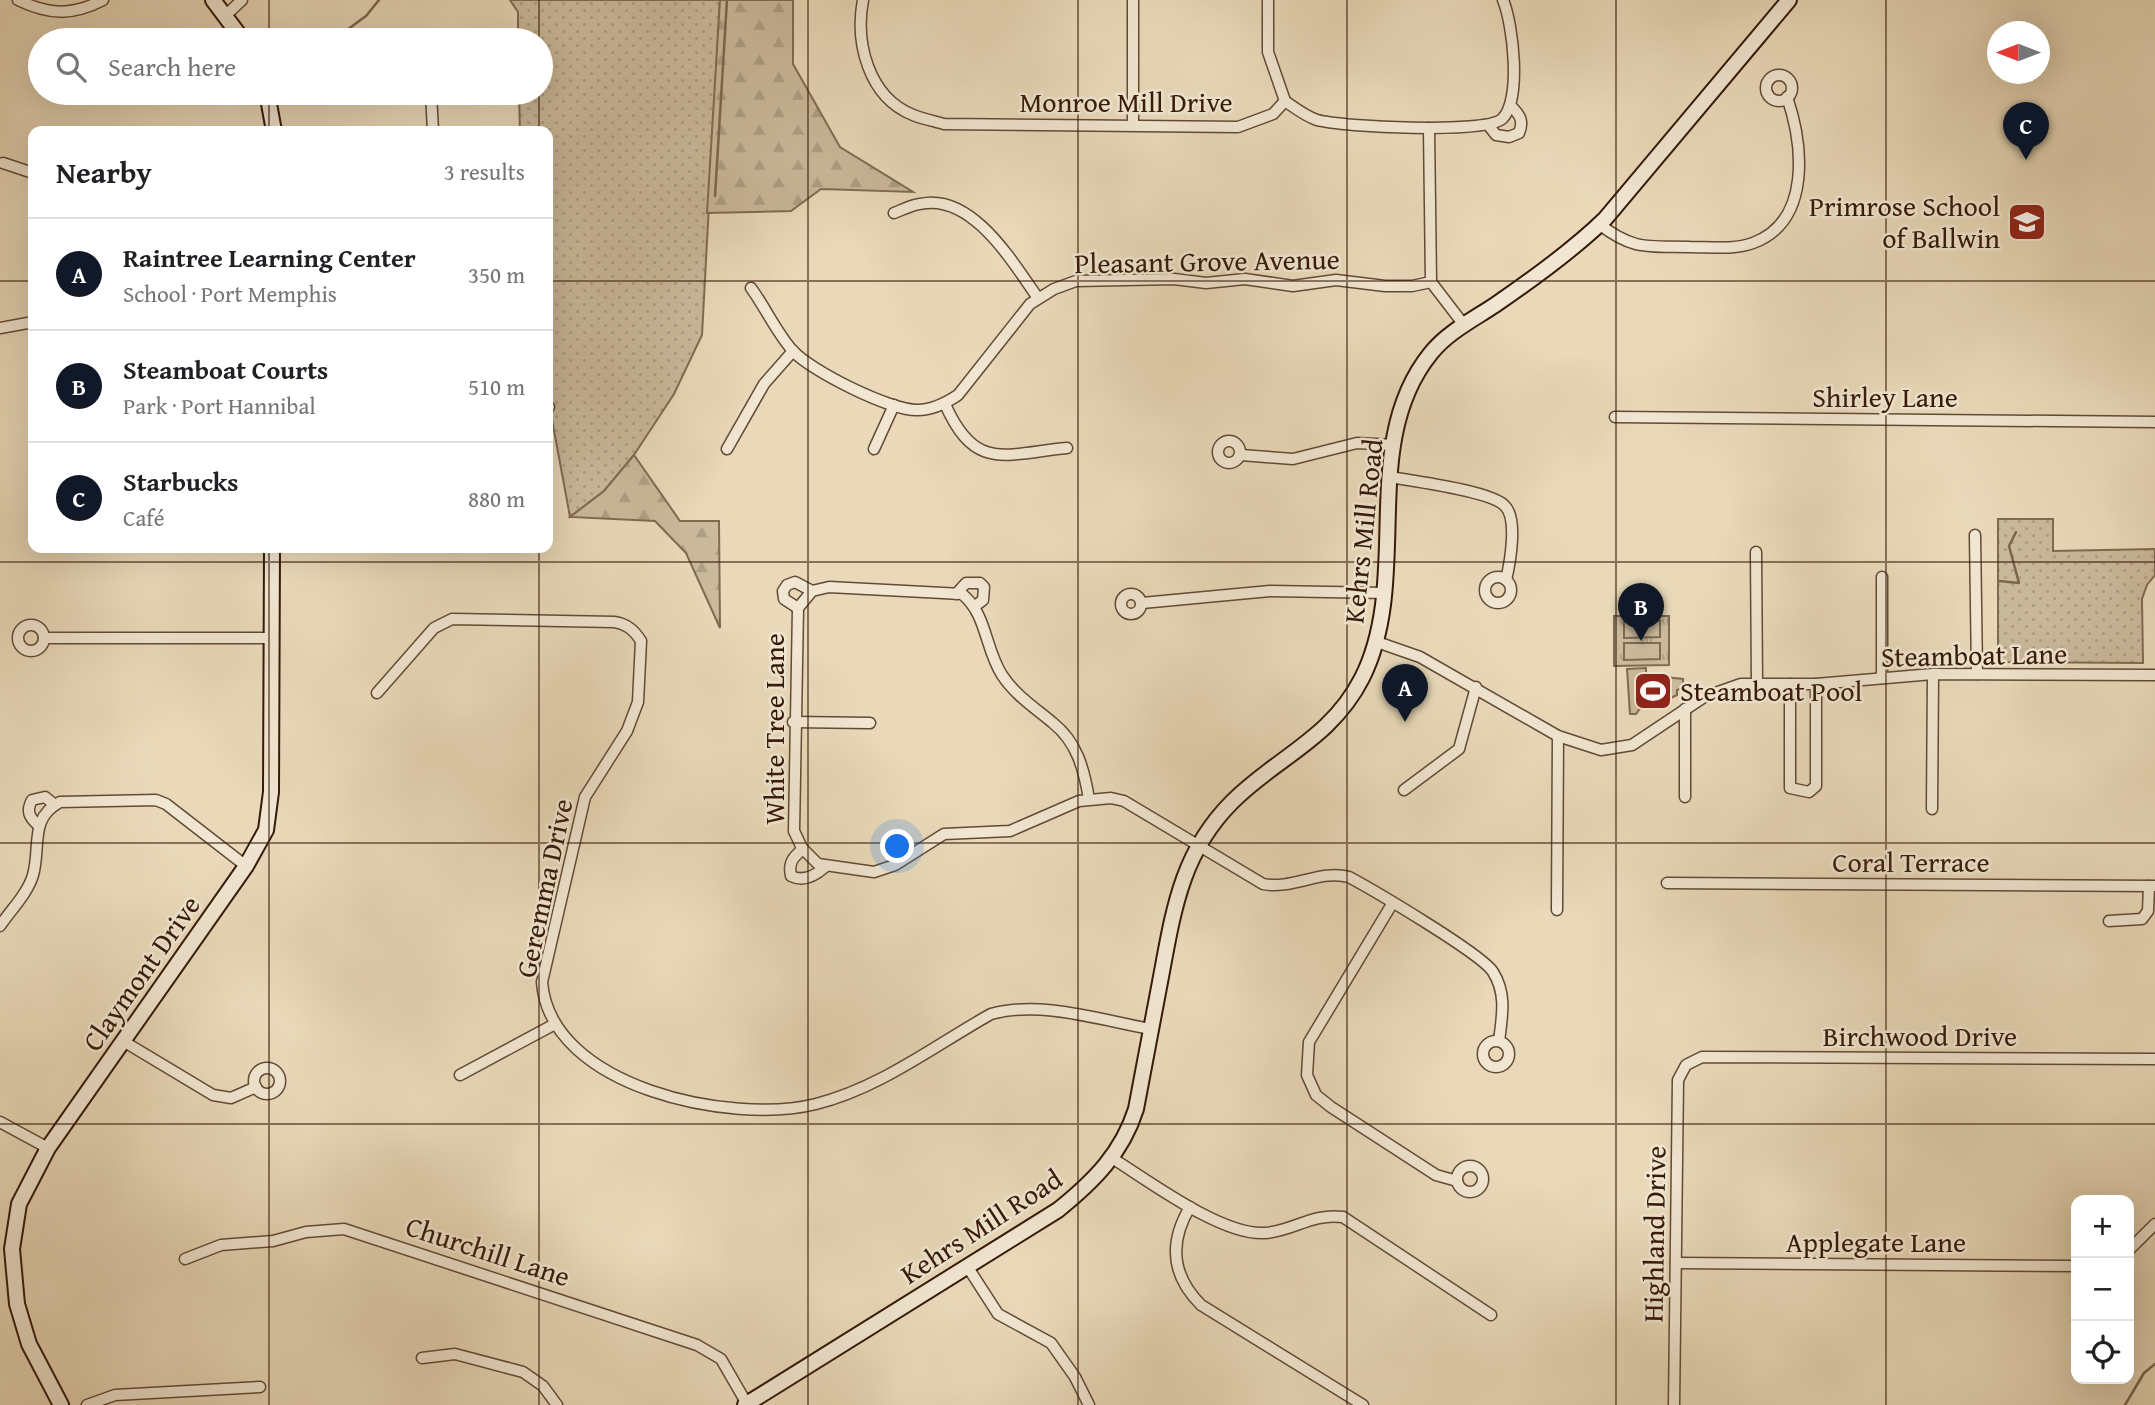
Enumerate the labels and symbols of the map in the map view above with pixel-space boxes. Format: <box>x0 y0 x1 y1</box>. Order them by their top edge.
north arrow <box>1987 21 2050 84</box>
street label: Monroe Mill Drive <box>1019 81 1233 122</box>
pin: C <box>2003 102 2049 160</box>
place label: Primrose School of Ballwin <box>1809 185 2000 258</box>
school or university icon: Primrose School of Ballwin <box>2006 201 2048 243</box>
street label: Pleasant Grove Avenue <box>1074 238 1340 283</box>
street label: Shirley Lane <box>1812 376 1958 417</box>
street label: Kehrs Mill Road <box>1332 436 1393 625</box>
pin: B <box>1618 583 1664 641</box>
street label: Steamboat Lane <box>1880 632 2068 677</box>
street label: White Tree Lane <box>753 633 794 825</box>
pin: A <box>1382 664 1428 722</box>
sports icon: Steamboat Pool <box>1632 670 1674 712</box>
place label: Steamboat Pool <box>1680 670 1862 711</box>
street label: Geremma Drive <box>505 795 582 981</box>
your location <box>880 829 914 863</box>
street label: Coral Terrace <box>1832 841 1990 882</box>
street label: Claymont Drive <box>72 886 210 1059</box>
street label: Birchwood Drive <box>1823 1015 2017 1056</box>
street label: Highland Drive <box>1631 1145 1676 1323</box>
street label: Kehrs Mill Road <box>892 1158 1070 1293</box>
street label: Churchill Lane <box>401 1205 576 1296</box>
street label: Applegate Lane <box>1786 1221 1966 1262</box>

